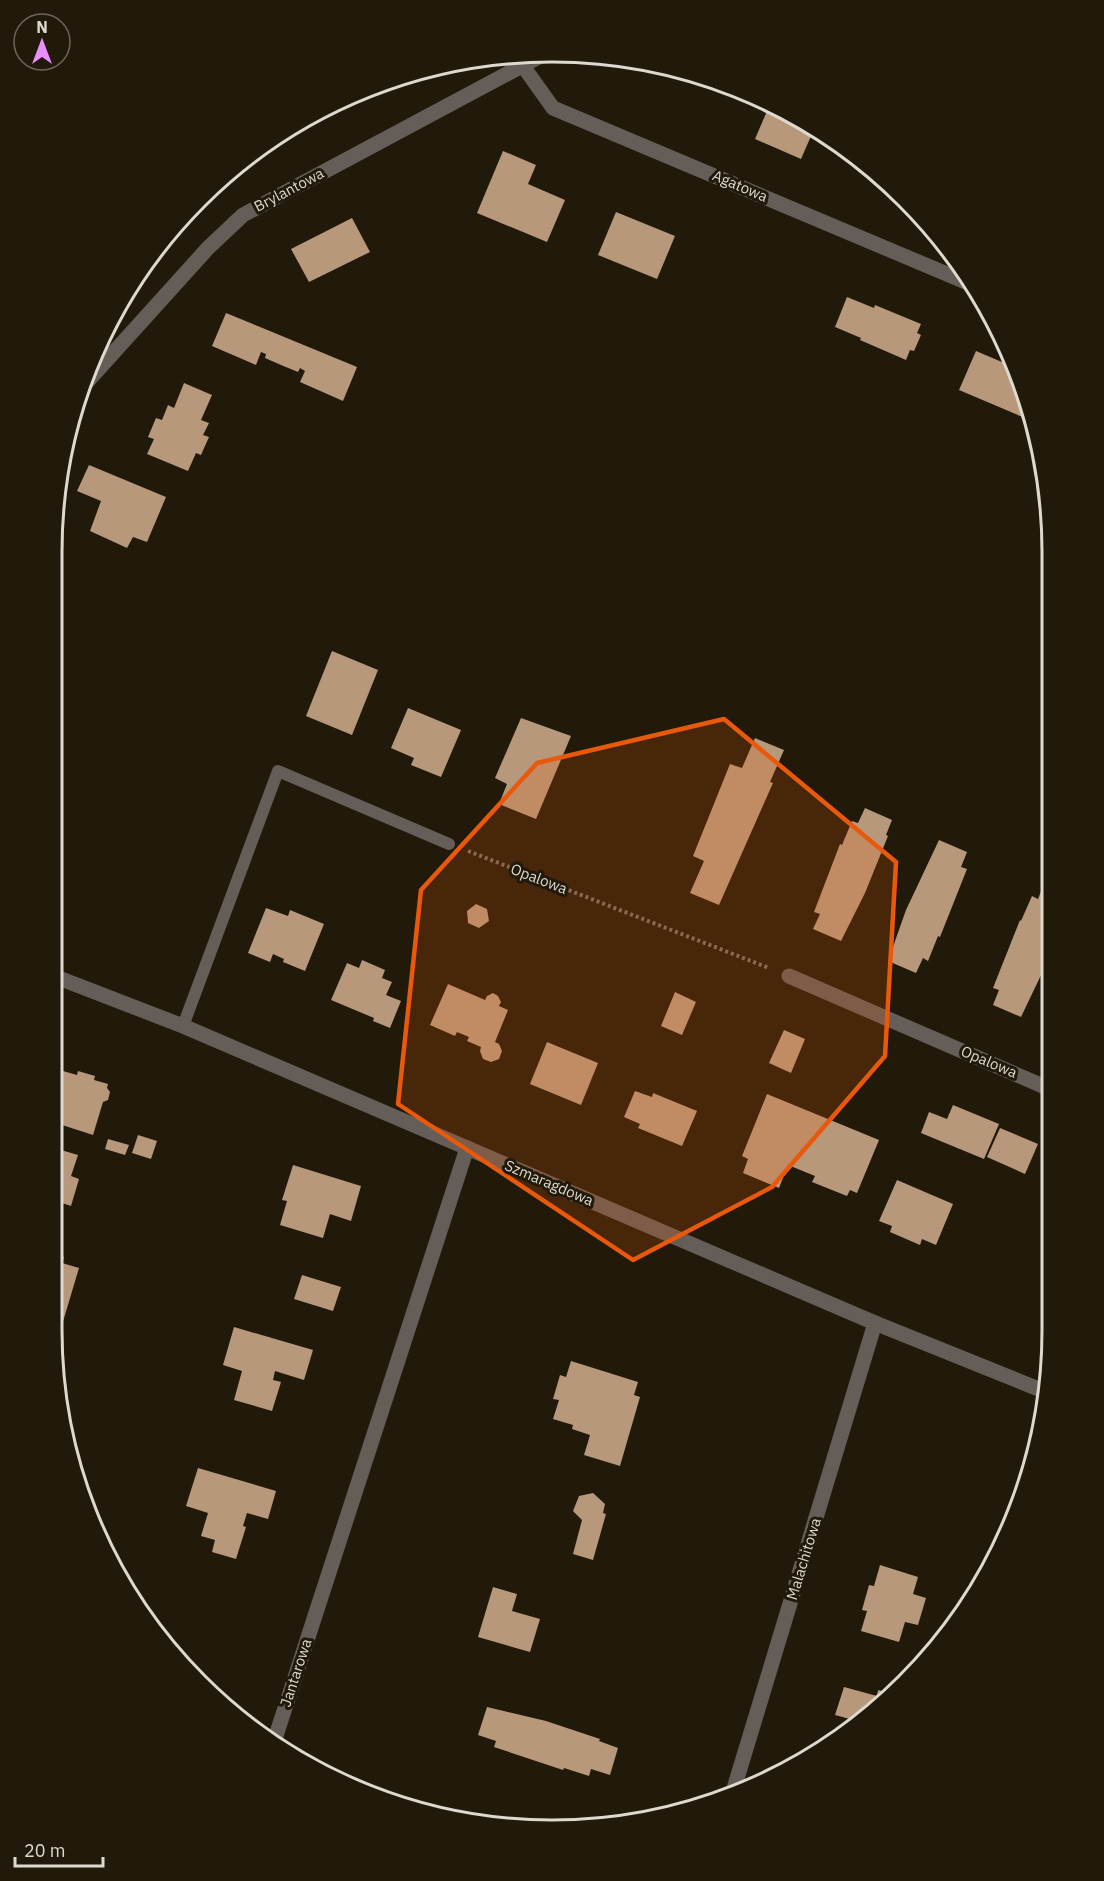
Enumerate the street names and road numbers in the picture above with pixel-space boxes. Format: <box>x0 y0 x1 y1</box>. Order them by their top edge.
street label: Brylantowa <box>251 163 327 216</box>
street label: Agatowa <box>710 165 771 206</box>
street label: Opalowa <box>508 859 570 898</box>
street label: Opalowa <box>958 1041 1020 1082</box>
street label: Szmaragdowa <box>502 1155 596 1210</box>
street label: Malachitowa <box>782 1515 825 1602</box>
street label: Jantarowa <box>276 1636 315 1709</box>

